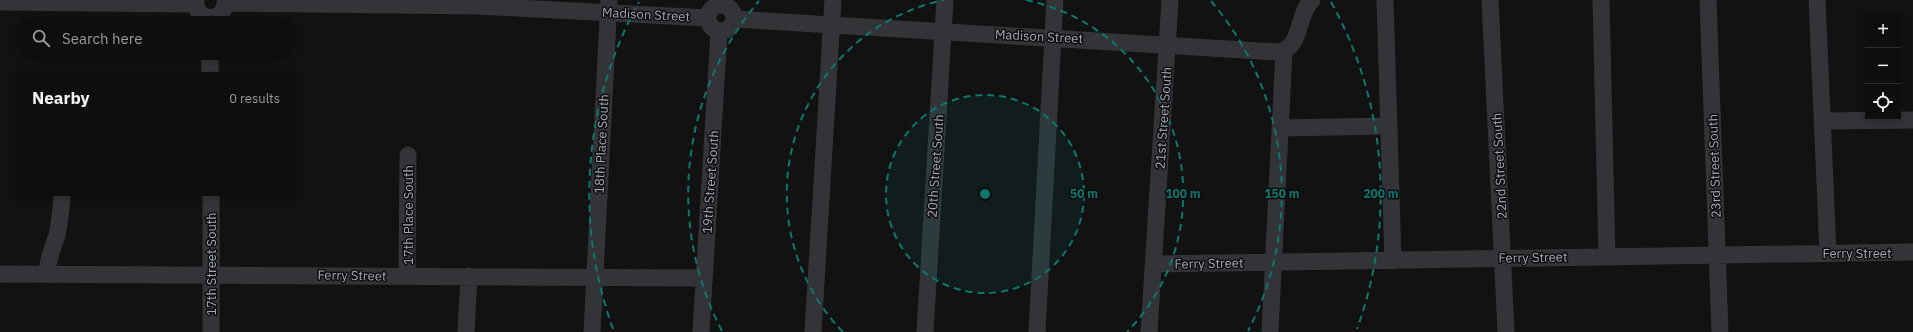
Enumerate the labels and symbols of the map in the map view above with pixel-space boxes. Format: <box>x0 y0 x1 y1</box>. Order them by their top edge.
street label: Madison Street <box>602 4 690 25</box>
street label: Madison Street <box>995 26 1083 47</box>
street label: 21st Street South <box>1151 66 1176 170</box>
street label: 18th Place South <box>590 94 613 194</box>
street label: 22nd Street South <box>1488 112 1511 220</box>
street label: 20th Street South <box>923 114 948 218</box>
street label: 23rd Street South <box>1704 114 1725 218</box>
street label: 19th Street South <box>698 130 723 234</box>
street label: 17th Place South <box>400 165 417 265</box>
text: 50 m <box>1070 186 1098 201</box>
text: 100 m <box>1165 186 1201 201</box>
text: 150 m <box>1264 186 1300 201</box>
text: 200 m <box>1363 186 1399 201</box>
centre of rings <box>978 187 992 201</box>
street label: 17th Street South <box>203 212 220 316</box>
street label: Ferry Street <box>1823 245 1891 262</box>
street label: Ferry Street <box>1498 248 1568 267</box>
street label: Ferry Street <box>1174 254 1244 273</box>
street label: Ferry Street <box>317 266 387 285</box>

